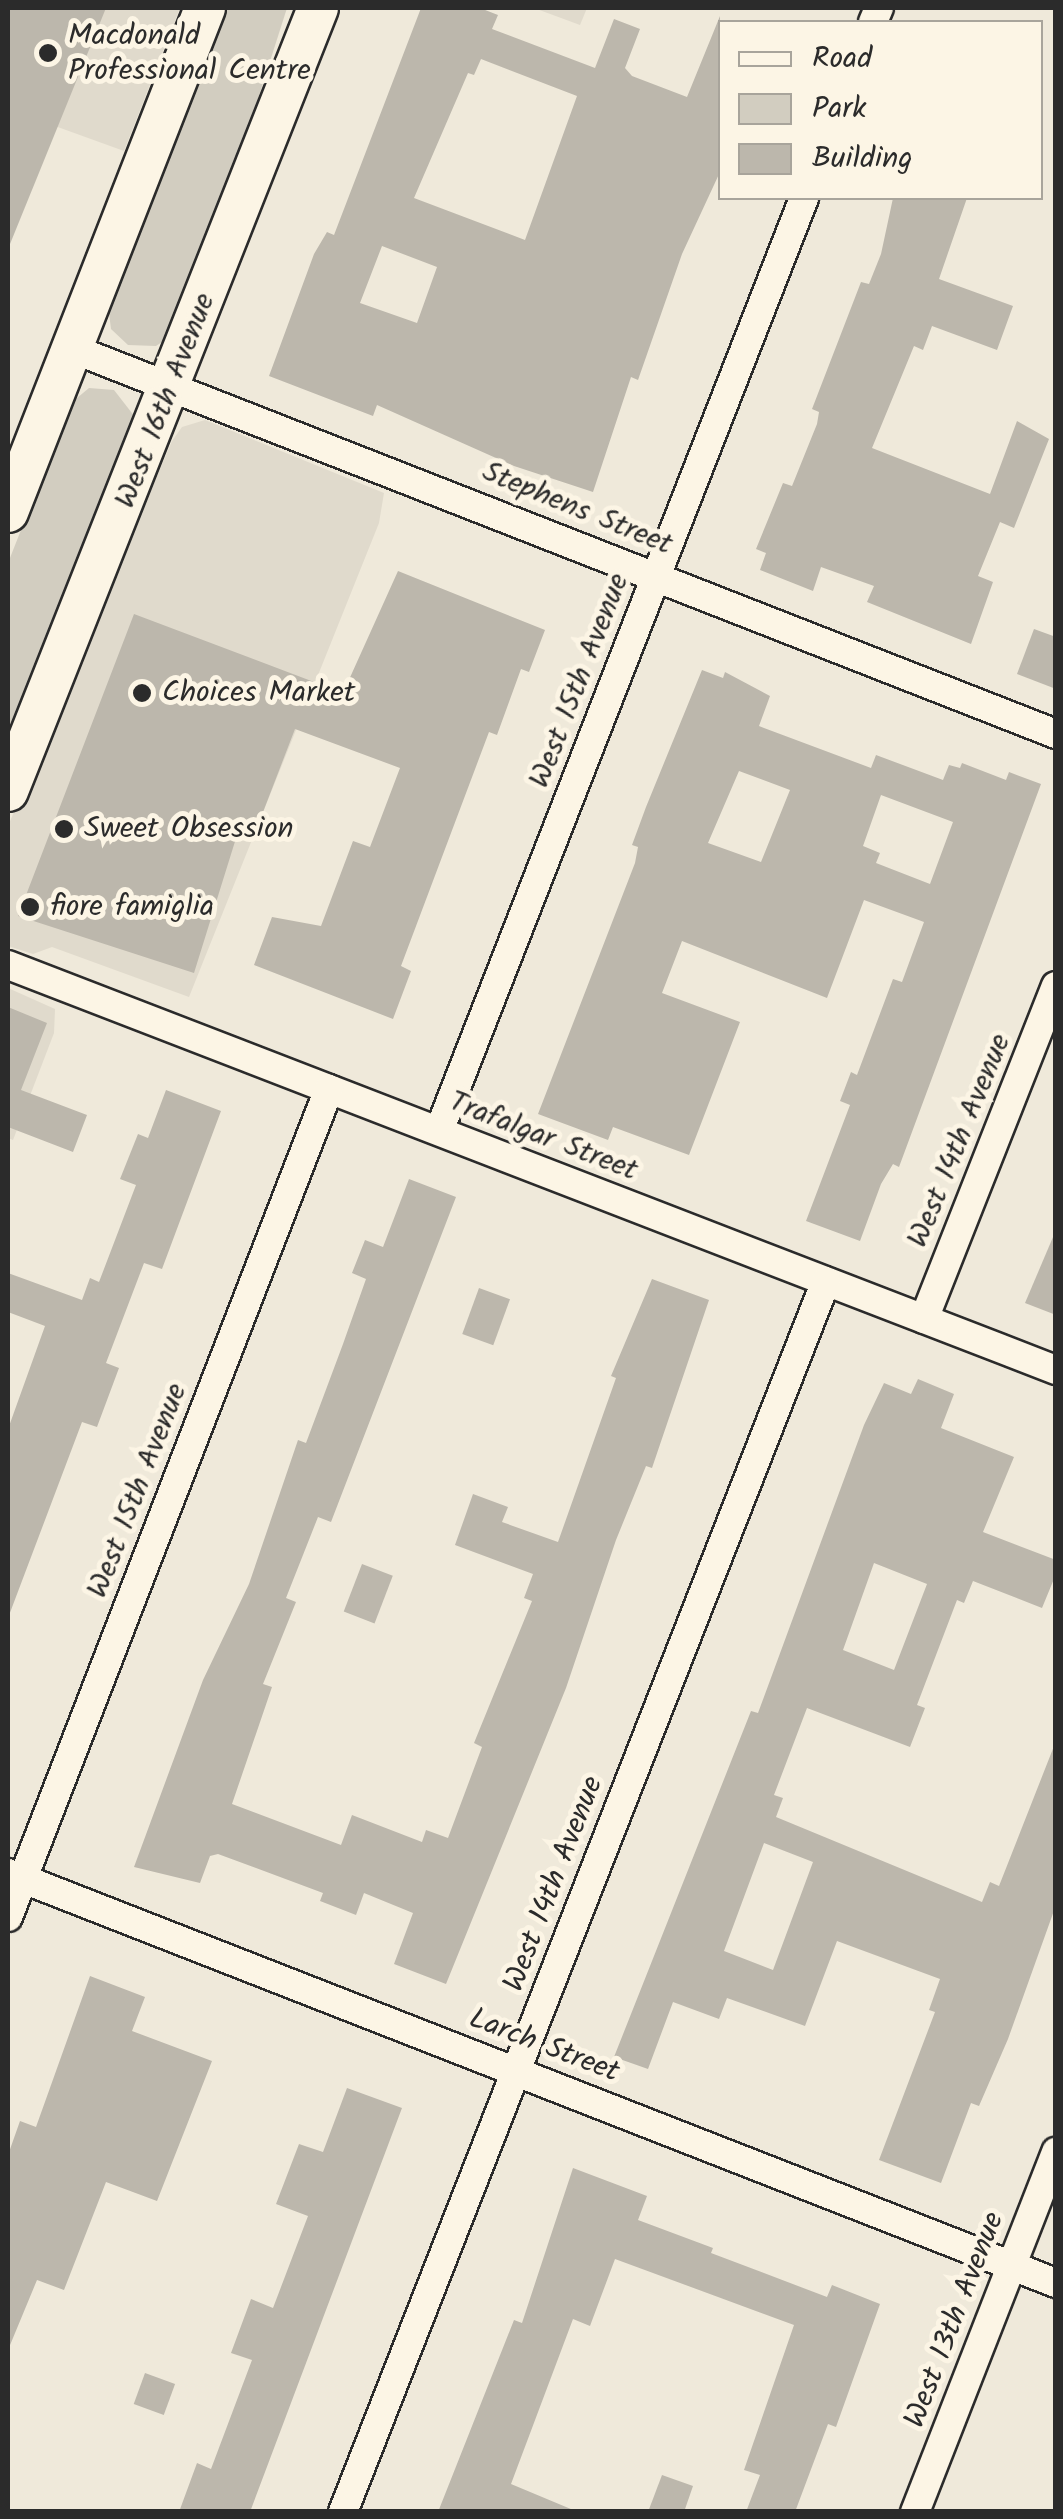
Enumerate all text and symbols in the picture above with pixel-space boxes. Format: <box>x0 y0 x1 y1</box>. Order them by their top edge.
place label: Macdonald Professional Centre <box>68 18 311 88</box>
legend <box>718 20 1043 200</box>
text: Road <box>812 35 872 83</box>
marker: Macdonald Professional Centre <box>37 42 59 64</box>
text: Park <box>812 85 866 133</box>
text: Building <box>812 135 912 183</box>
street label: West 16th Avenue <box>108 288 224 514</box>
street label: Stephens Street <box>477 455 677 563</box>
street label: West 15th Avenue <box>523 569 637 793</box>
place label: Choices Market <box>162 675 355 711</box>
marker: Choices Market <box>131 682 153 704</box>
place label: Sweet Obsession <box>84 811 293 847</box>
marker: Sweet Obsession <box>53 818 75 840</box>
place label: fiore famiglia <box>50 889 214 925</box>
marker: fiore famiglia <box>19 896 41 918</box>
street label: West 14th Avenue <box>901 1029 1019 1253</box>
street label: Trafalgar Street <box>444 1085 642 1189</box>
street label: West 15th Avenue <box>81 1379 195 1603</box>
street label: West 14th Avenue <box>496 1771 612 1997</box>
street label: Larch Street <box>464 2001 624 2091</box>
street label: West 13th Avenue <box>897 2207 1013 2433</box>

